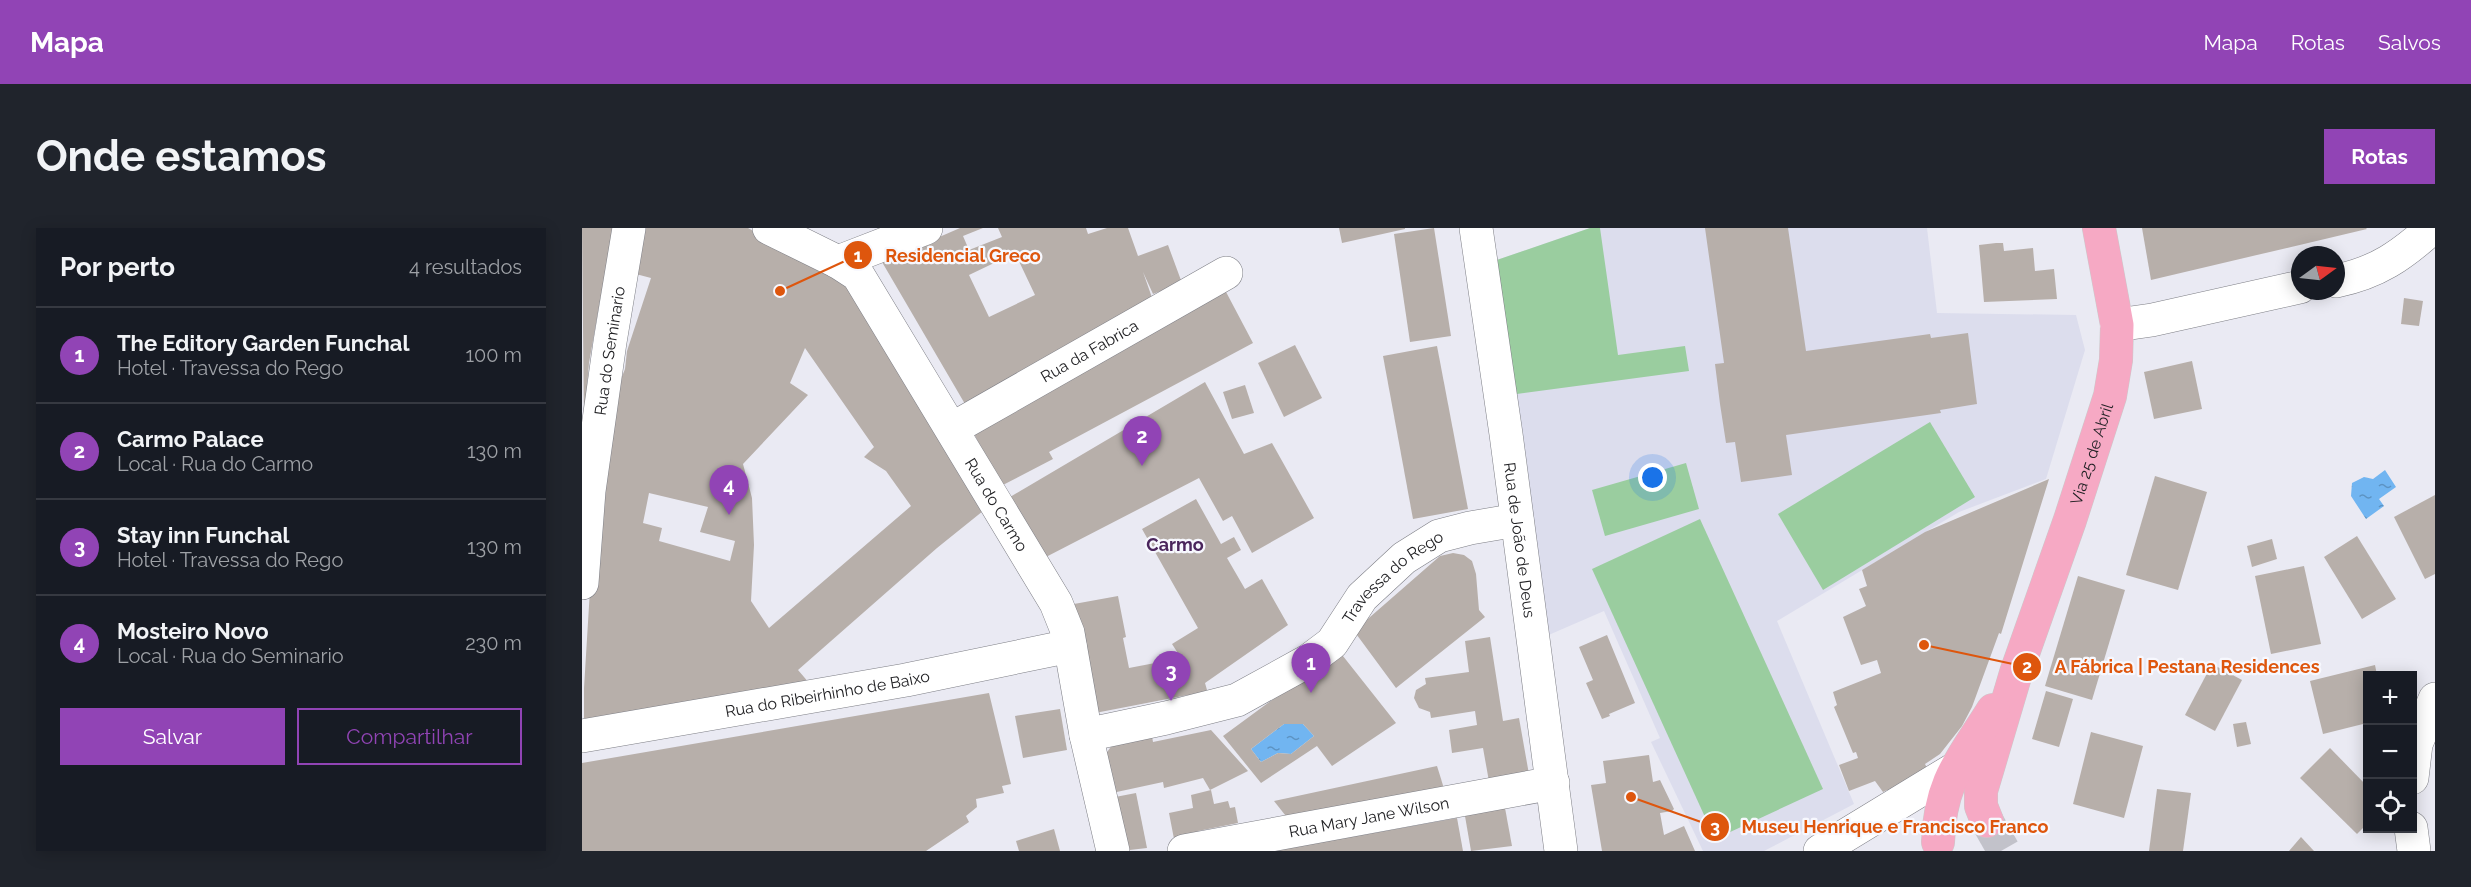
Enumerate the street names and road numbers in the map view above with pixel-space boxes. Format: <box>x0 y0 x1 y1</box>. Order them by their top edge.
street label: Rua do Seminario <box>591 285 629 417</box>
street label: Rua da Fabrica <box>1037 316 1142 387</box>
street label: Via 25 de Abril <box>2067 400 2117 507</box>
street label: Rua do Carmo <box>961 455 1032 555</box>
street label: Rua de João de Deus <box>1500 461 1539 619</box>
street label: Travessa do Rego <box>1338 527 1447 627</box>
street label: Rua do Ribeirhinho de Baixo <box>724 666 931 721</box>
street label: Rua Mary Jane Wilson <box>1287 793 1451 842</box>

